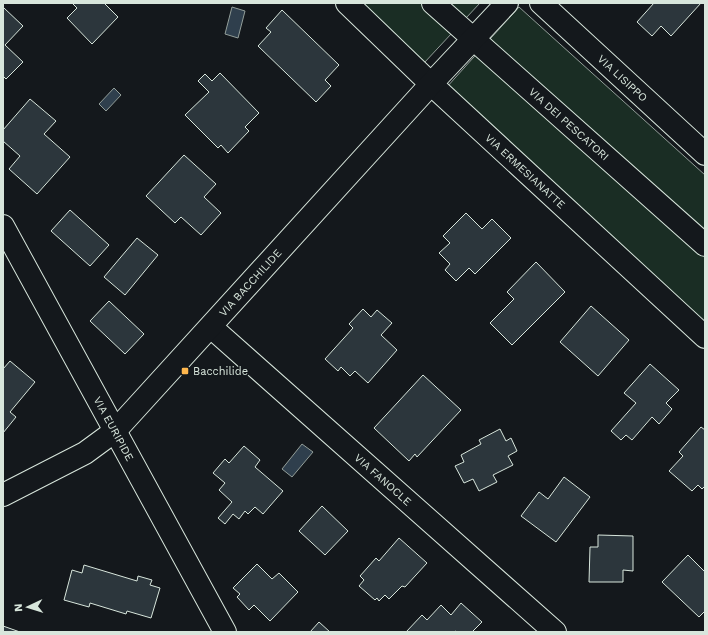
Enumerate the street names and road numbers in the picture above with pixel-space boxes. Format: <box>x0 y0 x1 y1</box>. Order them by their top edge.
street label: VIA LISIPPO <box>595 52 650 104</box>
street label: VIA DEI PESCATORI <box>526 85 612 163</box>
street label: VIA ERMESIANATTE <box>483 131 568 211</box>
street label: VIA BACCHILIDE <box>216 246 284 319</box>
street label: VIA EURIPIDE <box>91 394 137 463</box>
street label: VIA FANOCLE <box>352 451 414 508</box>

